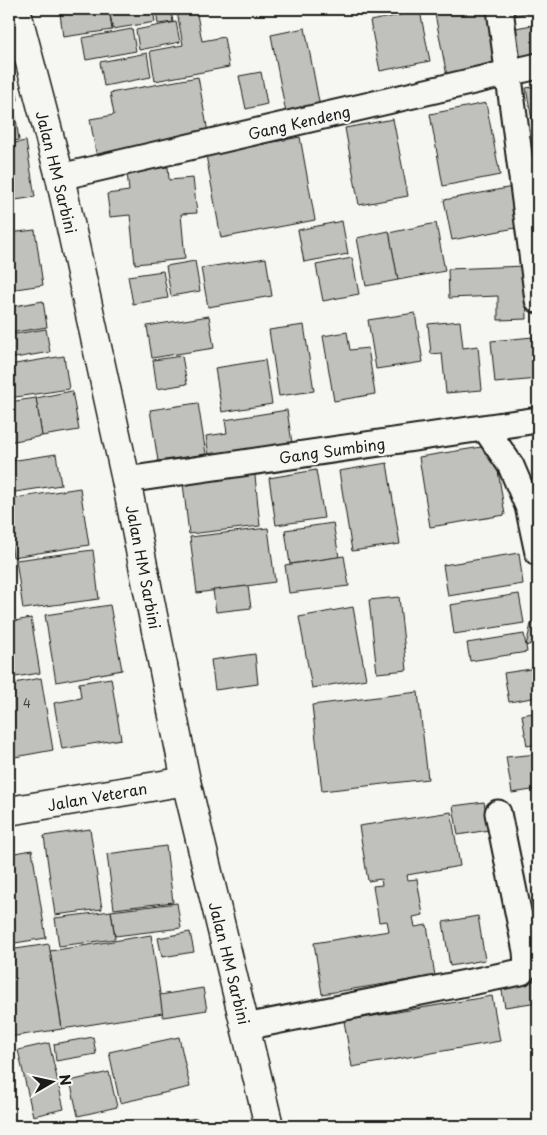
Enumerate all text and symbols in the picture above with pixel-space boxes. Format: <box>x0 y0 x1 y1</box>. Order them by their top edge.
street label: Gang Kendeng <box>246 99 352 145</box>
street label: Jalan HM Sarbini <box>31 108 83 236</box>
street label: Gang Sumbing <box>278 431 386 469</box>
street label: Jalan HM Sarbini <box>121 503 167 631</box>
house number: 4 <box>23 694 31 712</box>
street label: Jalan Veteran <box>45 776 149 816</box>
street label: Jalan HM Sarbini <box>204 899 256 1027</box>
north arrow <box>28 1058 78 1108</box>
text: N <box>54 1073 77 1087</box>

